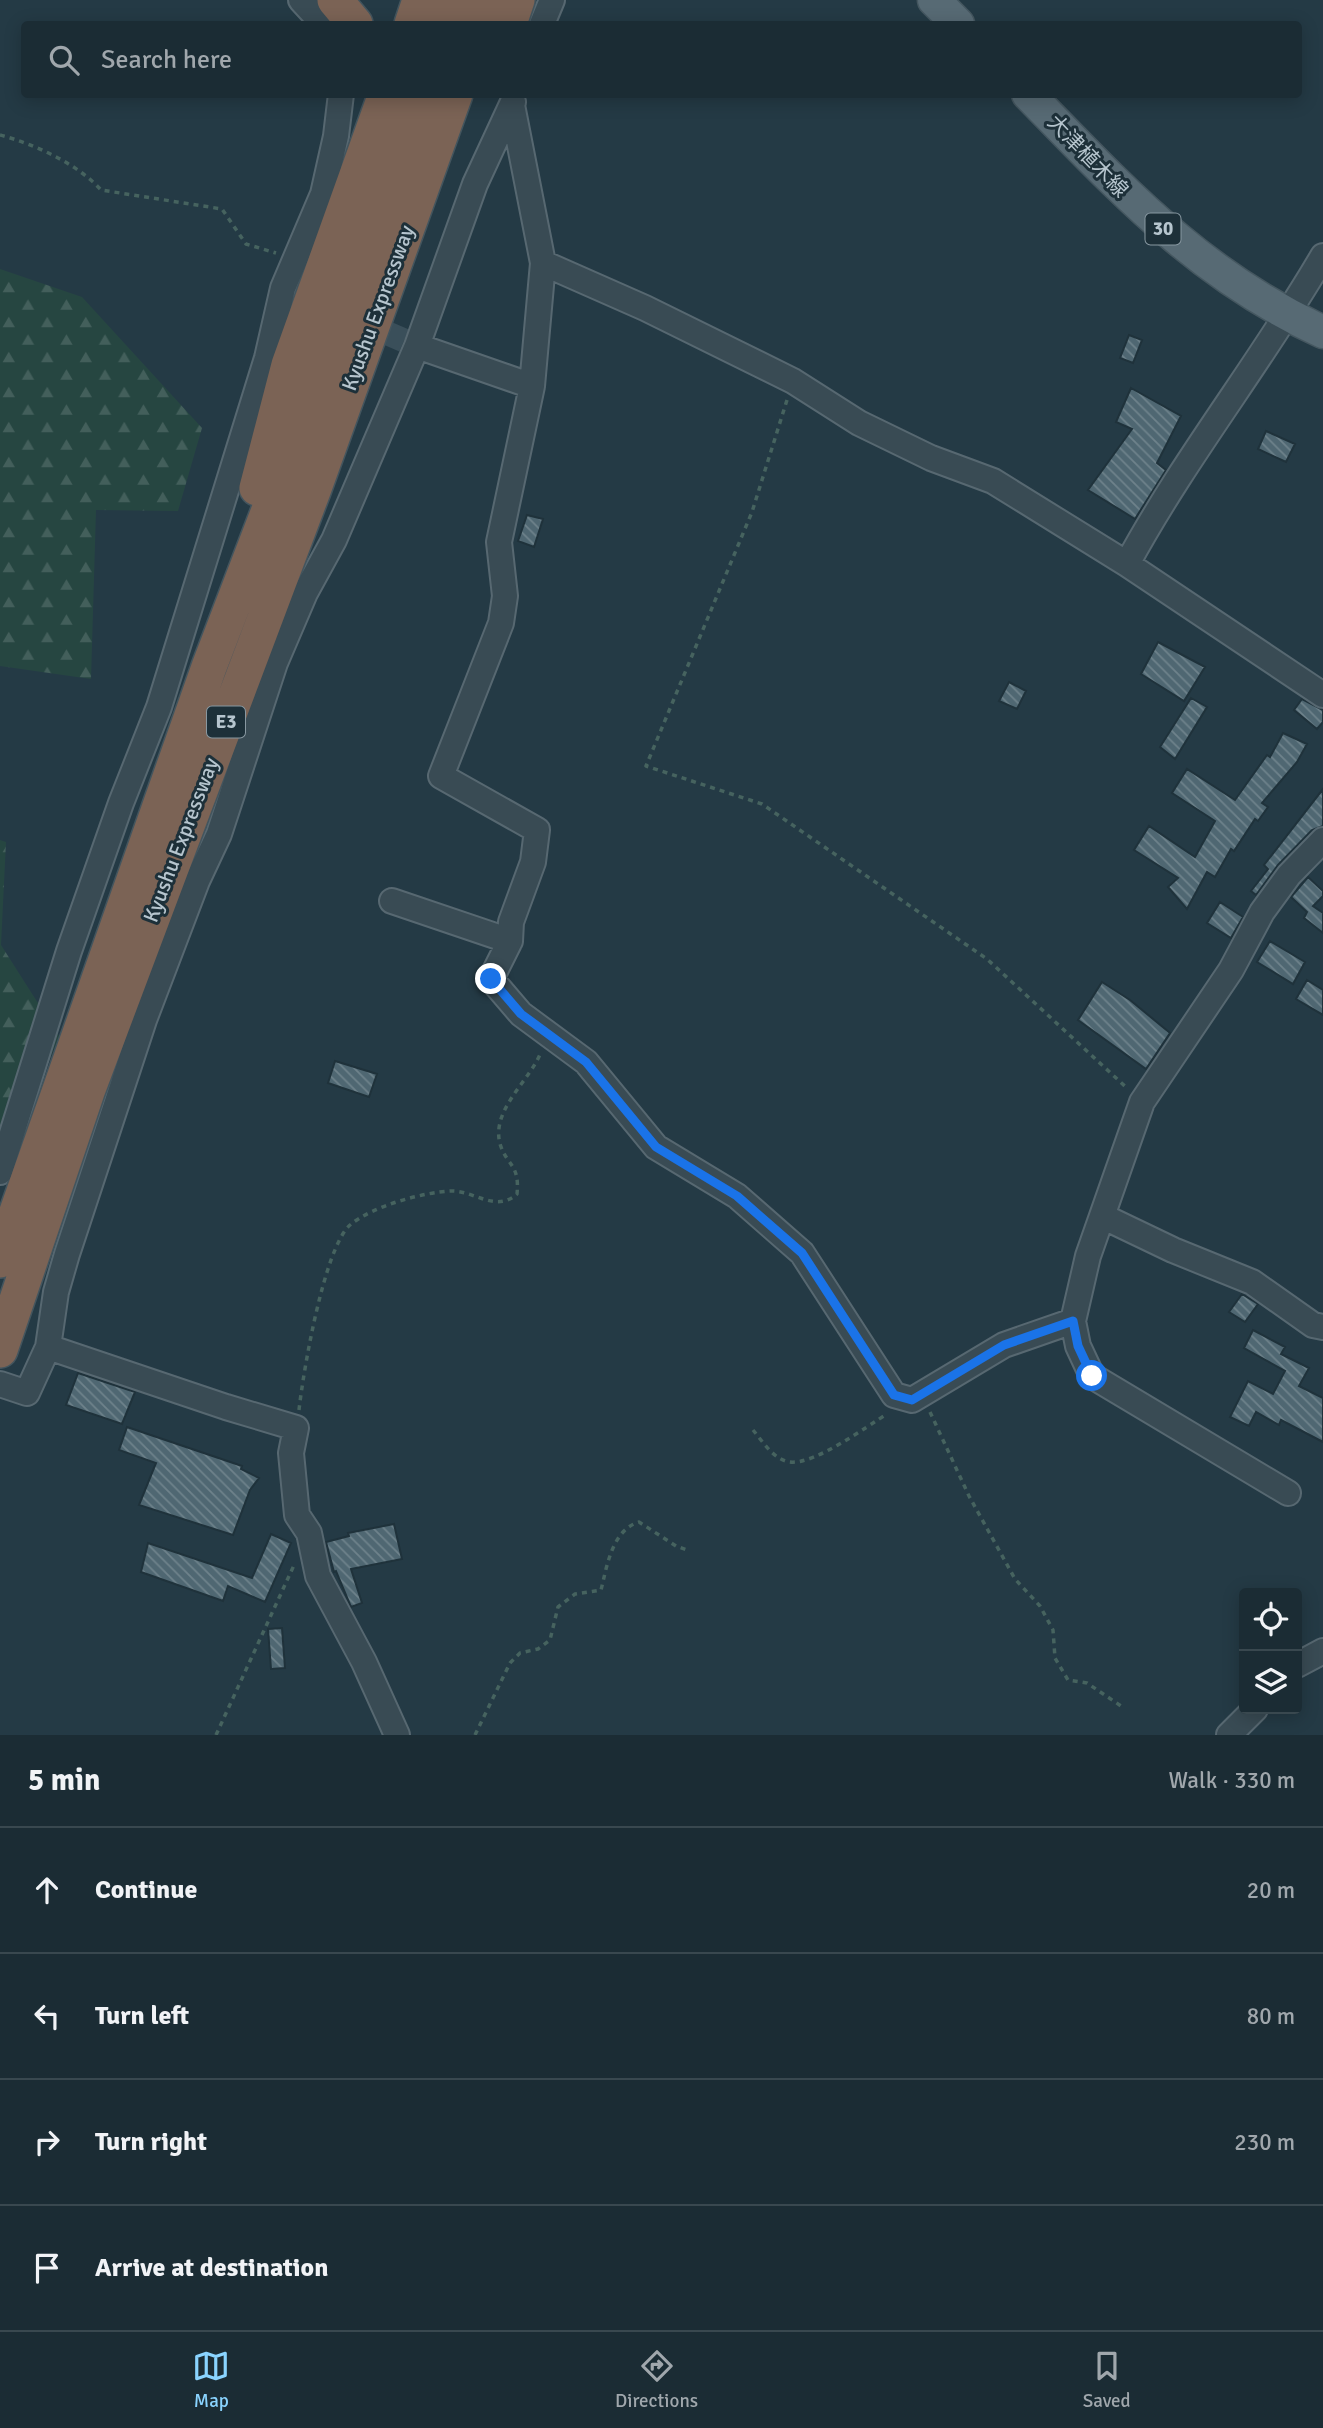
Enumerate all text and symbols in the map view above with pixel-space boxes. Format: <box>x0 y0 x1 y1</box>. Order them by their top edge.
search box <box>21 21 1302 98</box>
icon: search <box>45 41 83 79</box>
text: Search here <box>101 44 232 76</box>
street label: 大津植木線 <box>1042 109 1134 203</box>
road number: 30 <box>1146 214 1180 244</box>
street label: Kyushu Expressway <box>336 222 420 394</box>
road number: E3 <box>207 706 245 737</box>
street label: Kyushu Expressway <box>138 754 224 926</box>
route end <box>475 963 506 994</box>
route start <box>1076 1360 1107 1391</box>
map controls <box>1239 1588 1302 1714</box>
button: locate <box>1239 1588 1302 1651</box>
button: layers <box>1239 1651 1302 1714</box>
text: 5 min <box>28 1762 100 1799</box>
text: Walk · 330 m <box>1169 1766 1295 1795</box>
icon: ahead <box>28 1871 66 1909</box>
text: Continue <box>95 1874 197 1906</box>
text: 20 m <box>1247 1876 1295 1905</box>
icon: left <box>28 1997 66 2035</box>
text: Turn left <box>95 2000 189 2032</box>
text: 80 m <box>1247 2002 1295 2031</box>
icon: right <box>28 2123 66 2161</box>
text: Turn right <box>95 2126 207 2158</box>
text: 230 m <box>1234 2128 1295 2157</box>
icon: arrive <box>28 2249 66 2287</box>
text: Arrive at destination <box>95 2252 328 2284</box>
tab: Map <box>192 2347 230 2413</box>
tab: Directions <box>615 2347 698 2413</box>
tab: Saved <box>1083 2347 1131 2413</box>

